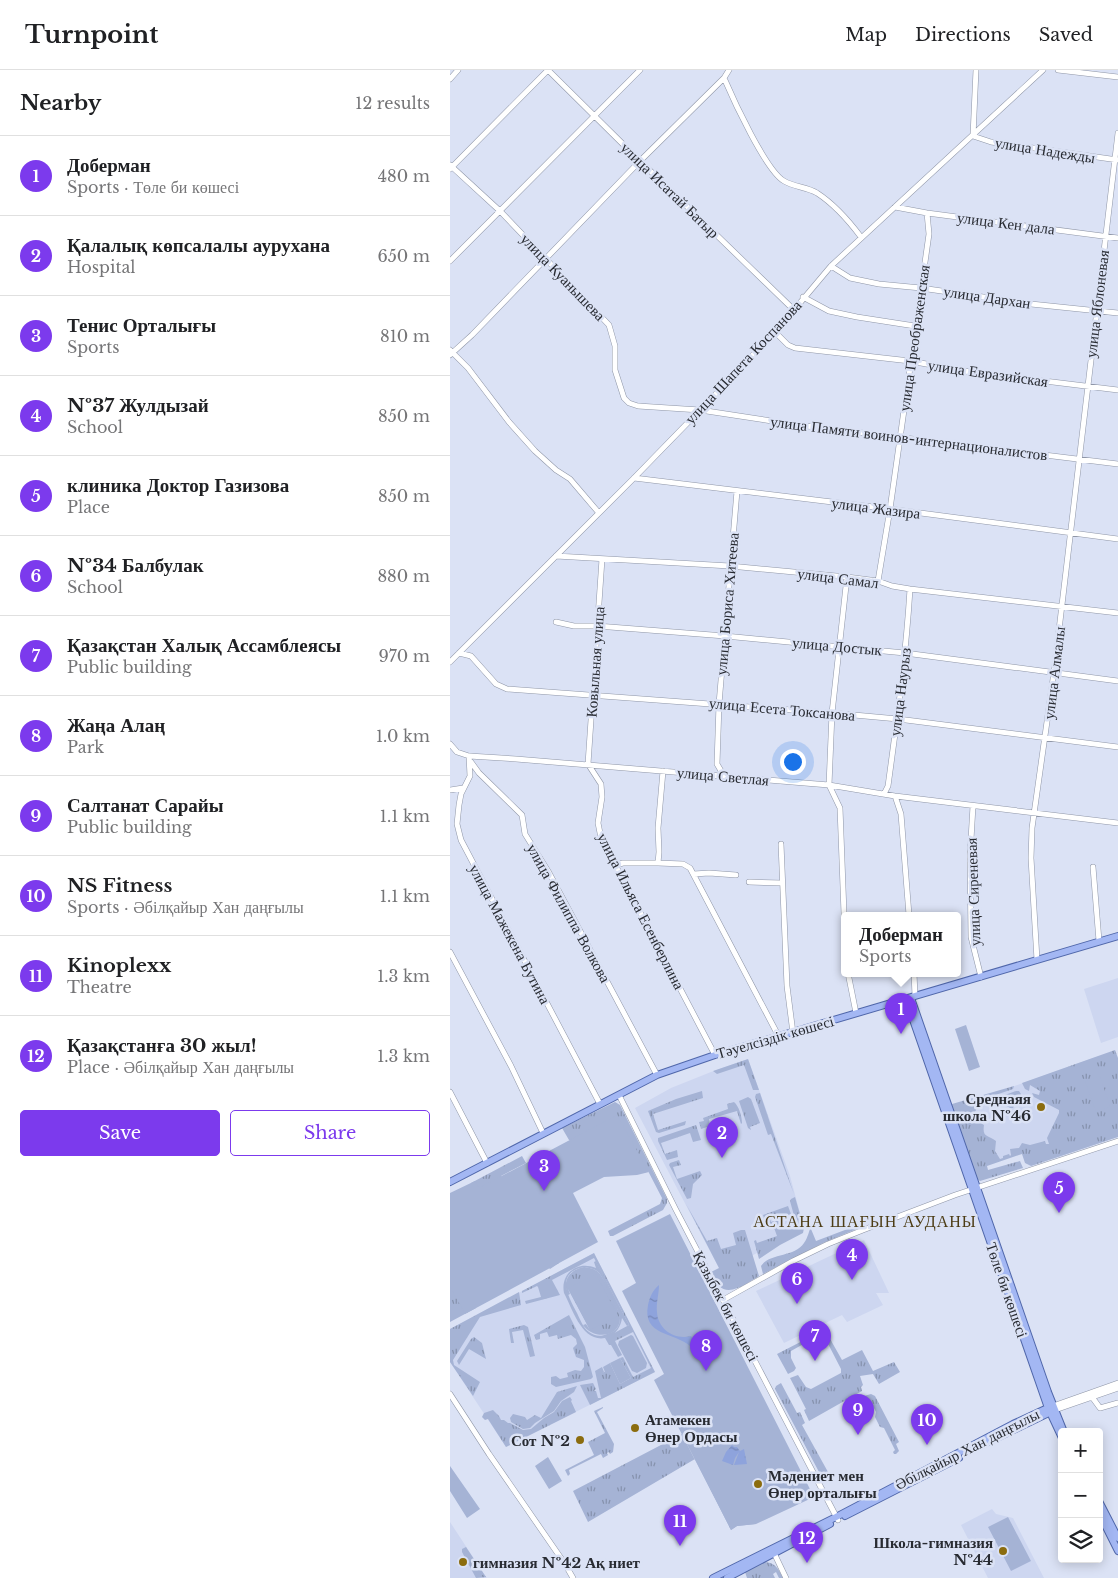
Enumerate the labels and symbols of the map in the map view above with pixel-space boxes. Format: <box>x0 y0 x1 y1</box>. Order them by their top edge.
street label: улица Надежды <box>994 133 1096 167</box>
street label: улица Исатай Батыр <box>617 138 723 242</box>
street label: улица Кен дала <box>956 208 1056 238</box>
street label: улица Куанышева <box>517 229 610 325</box>
street label: улица Яблоневая <box>1081 249 1113 359</box>
street label: улица Преображенская <box>894 263 934 412</box>
street label: улица Дархан <box>942 281 1032 313</box>
street label: улица Шапета Коспанова <box>681 296 806 428</box>
street label: улица Евразийская <box>927 355 1049 391</box>
street label: улица Памяти воинов-интернационалистов <box>769 412 1049 464</box>
street label: улица Жазира <box>831 493 922 523</box>
street label: улица Бориса Хитеева <box>711 532 743 676</box>
street label: улица Самал <box>796 564 880 592</box>
street label: Ковыльная улица <box>582 606 608 718</box>
street label: улица Алмалы <box>1039 625 1069 721</box>
street label: улица Достык <box>791 633 883 659</box>
street label: улица Наурыз <box>885 647 915 737</box>
street label: улица Есета Токсанова <box>708 693 856 725</box>
your location <box>780 749 806 775</box>
street label: улица Светлая <box>676 763 770 789</box>
street label: улица Ильяса Есенберлина <box>593 829 689 993</box>
street label: улица Сиреневая <box>962 837 984 947</box>
street label: улица Филиппа Волкова <box>523 840 615 986</box>
street label: улица Мажекена Бутина <box>465 861 555 1008</box>
pin: 1 <box>885 993 917 1034</box>
street label: Тәуелсіздік көшесі <box>714 1011 836 1063</box>
place label: Среднаяя школа №46 <box>943 1089 1031 1125</box>
marker: Среднаяя школа №46 <box>1035 1101 1047 1113</box>
pin: 2 <box>706 1117 738 1158</box>
pin: 3 <box>528 1150 560 1191</box>
pin: 5 <box>1043 1172 1075 1213</box>
district label: АСТАНА ШАҒЫН АУДАНЫ <box>753 1211 977 1231</box>
pin: 4 <box>836 1239 868 1280</box>
street label: Төле би көшесі <box>982 1240 1032 1340</box>
street label: Қазыбек би көшесі <box>689 1247 763 1365</box>
pin: 6 <box>781 1263 813 1304</box>
pin: 7 <box>799 1320 831 1361</box>
pin: 8 <box>690 1330 722 1371</box>
pin: 9 <box>842 1394 874 1435</box>
street label: Әбілқайыр Хан даңғылы <box>891 1404 1043 1494</box>
pin: 10 <box>911 1404 943 1445</box>
place label: Атамекен Өнер Ордасы <box>645 1410 738 1446</box>
marker: Атамекен Өнер Ордасы <box>629 1422 641 1434</box>
place label: Сот №2 <box>511 1431 570 1450</box>
marker: Сот №2 <box>574 1434 586 1446</box>
place label: Мәдениет мен Өнер орталығы <box>768 1466 877 1502</box>
marker: Мәдениет мен Өнер орталығы <box>752 1478 764 1490</box>
pin: 11 <box>664 1505 696 1546</box>
pin: 12 <box>791 1522 823 1563</box>
place label: Школа-гимназия №44 <box>873 1533 993 1569</box>
marker: Школа-гимназия №44 <box>997 1545 1009 1557</box>
place label: гимназия №42 Ақ ниет <box>473 1553 641 1572</box>
marker: гимназия №42 Ақ ниет <box>457 1556 469 1568</box>

